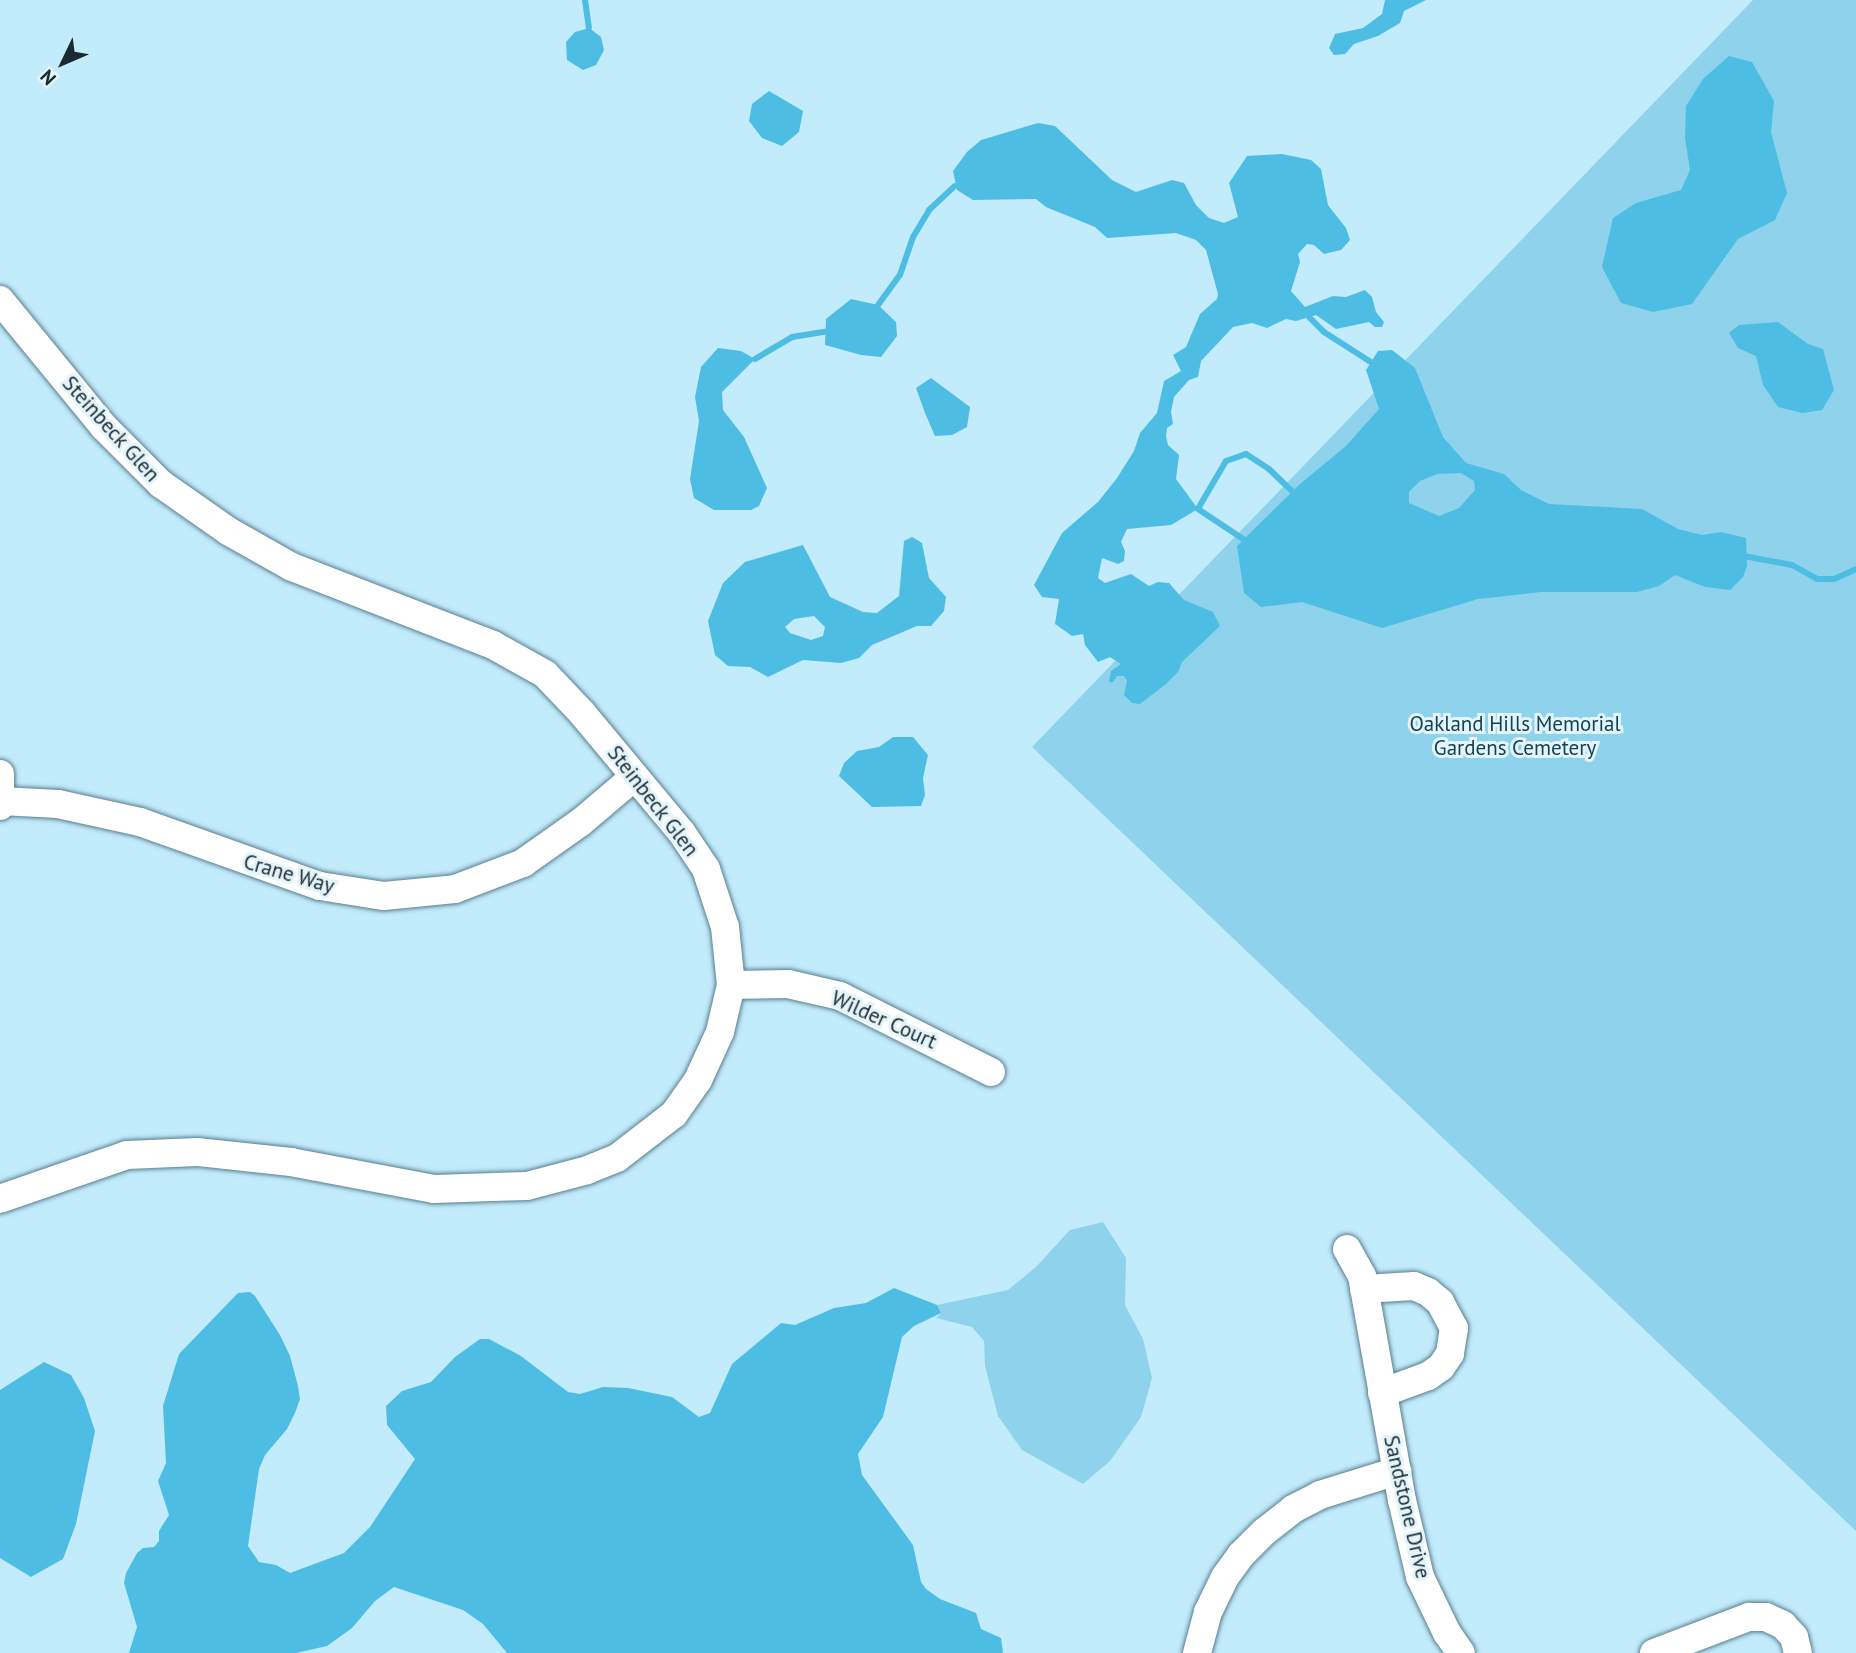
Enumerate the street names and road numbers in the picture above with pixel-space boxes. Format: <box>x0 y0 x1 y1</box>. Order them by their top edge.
street label: Steinbeck Glen <box>57 371 165 487</box>
street label: Steinbeck Glen <box>602 740 704 862</box>
street label: Crane Way <box>241 849 337 899</box>
street label: Wilder Court <box>827 986 941 1054</box>
street label: Sandstone Drive <box>1378 1433 1436 1581</box>

